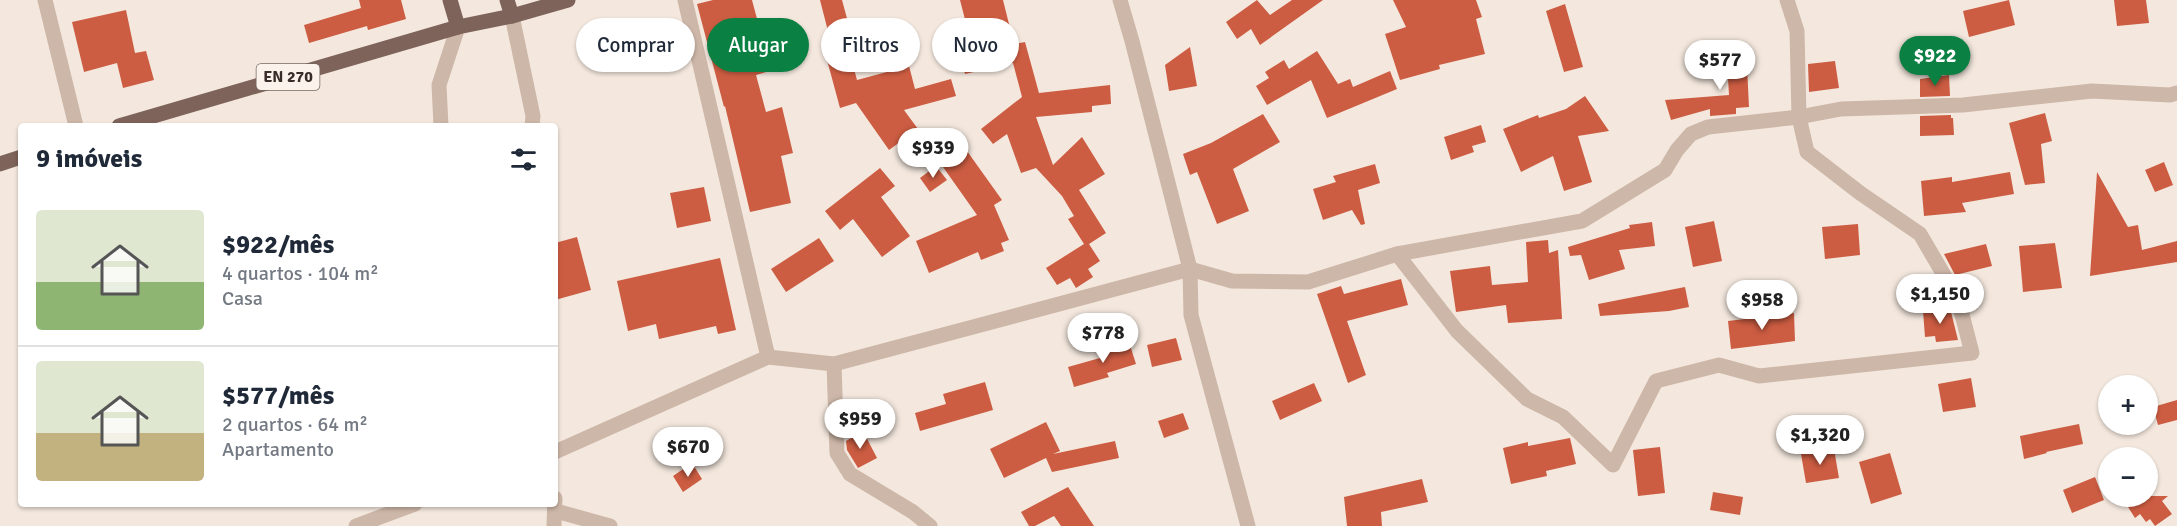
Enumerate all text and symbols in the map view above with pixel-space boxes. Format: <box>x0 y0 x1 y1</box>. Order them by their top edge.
chip: Comprar <box>576 18 695 72</box>
chip: Alugar <box>707 18 809 72</box>
chip: Filtros <box>821 18 920 72</box>
chip: Novo <box>932 18 1019 72</box>
pin: $922 <box>1899 36 1971 87</box>
pin: $577 <box>1684 40 1756 91</box>
text: $922 <box>1913 43 1957 68</box>
text: $577 <box>1698 47 1742 72</box>
road number: EN 270 <box>256 64 320 90</box>
pin: $939 <box>897 128 969 179</box>
text: $939 <box>911 135 955 160</box>
text: 9 imóveis <box>36 143 142 175</box>
icon: filters <box>507 143 540 176</box>
text: $922/mês <box>222 229 334 261</box>
icon: home <box>84 234 156 306</box>
text: 4 quartos · 104 m² <box>222 261 379 286</box>
pin: $1,150 <box>1891 274 1989 325</box>
pin: $958 <box>1726 280 1798 331</box>
text: $1,150 <box>1910 281 1970 306</box>
text: Casa <box>222 286 263 311</box>
text: $958 <box>1740 287 1784 312</box>
pin: $778 <box>1067 313 1139 364</box>
text: $778 <box>1081 320 1125 345</box>
map controls <box>2098 375 2158 507</box>
button: + <box>2098 375 2158 435</box>
text: $577/mês <box>222 380 334 412</box>
icon: home <box>84 385 156 457</box>
pin: $959 <box>824 399 896 450</box>
text: $959 <box>838 406 882 431</box>
text: 2 quartos · 64 m² <box>222 412 368 437</box>
pin: $1,320 <box>1771 415 1869 466</box>
text: $1,320 <box>1790 422 1850 447</box>
pin: $670 <box>652 427 724 478</box>
text: $670 <box>666 434 710 459</box>
text: Apartamento <box>222 437 334 462</box>
button: − <box>2098 447 2158 507</box>

